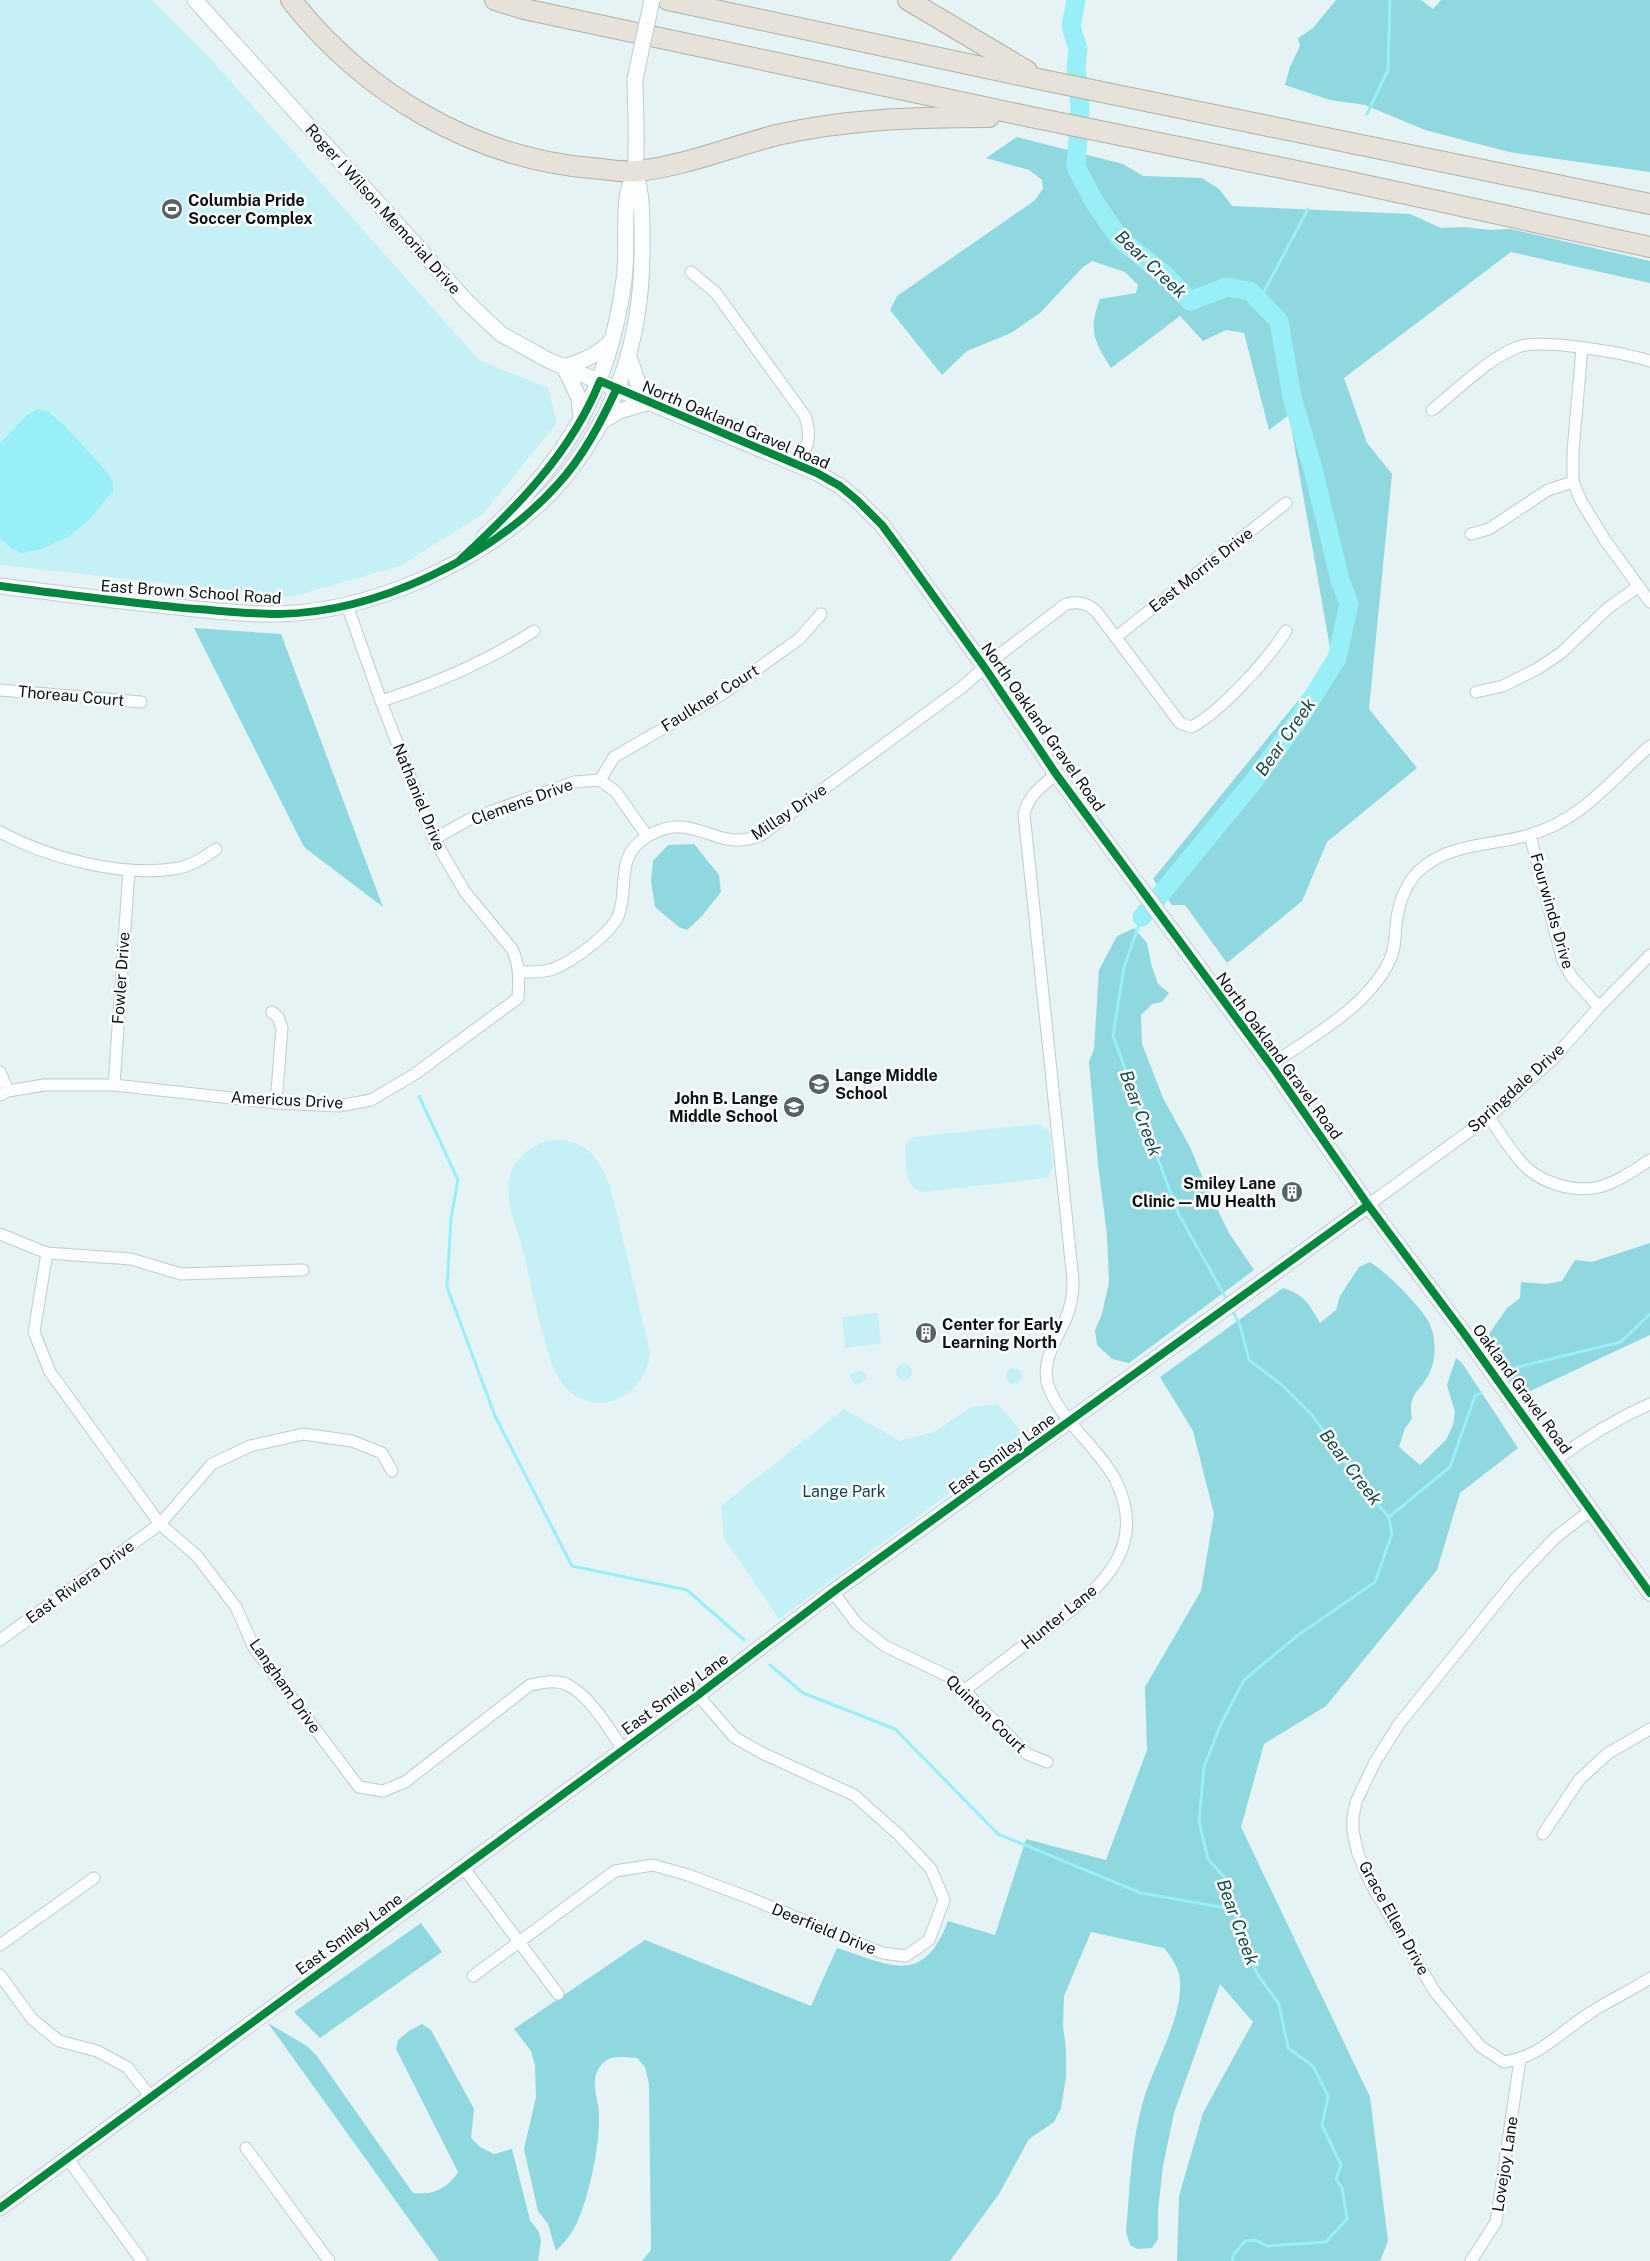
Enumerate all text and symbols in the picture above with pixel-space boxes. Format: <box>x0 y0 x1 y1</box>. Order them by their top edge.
street label: Roger I Wilson Memorial Drive <box>301 120 465 298</box>
place label: Columbia Pride Soccer Complex <box>188 191 313 228</box>
sports icon: Columbia Pride Soccer Complex <box>160 197 184 221</box>
water label: Bear Creek <box>1111 226 1191 303</box>
street label: North Oakland Gravel Road <box>639 377 833 473</box>
street label: East Morris Drive <box>1145 524 1257 616</box>
street label: East Brown School Road <box>100 576 282 608</box>
street label: North Oakland Gravel Road <box>977 639 1109 815</box>
street label: Faulkner Court <box>658 660 762 736</box>
street label: Thoreau Court <box>17 682 125 710</box>
water label: Bear Creek <box>1251 694 1320 780</box>
street label: Nathaniel Drive <box>389 741 449 853</box>
street label: Clemens Drive <box>469 775 575 829</box>
street label: Millay Drive <box>748 780 830 844</box>
street label: Fourwinds Drive <box>1526 851 1578 971</box>
street label: Fowler Drive <box>108 931 134 1025</box>
street label: North Oakland Gravel Road <box>1212 969 1346 1143</box>
street label: Springdale Drive <box>1464 1040 1568 1136</box>
place label: Lange Middle School <box>835 1066 938 1103</box>
water label: Bear Creek <box>1116 1067 1166 1159</box>
school or university icon: Lange Middle School <box>807 1072 831 1096</box>
street label: Americus Drive <box>230 1088 344 1112</box>
place label: John B. Lange Middle School <box>669 1089 778 1126</box>
school or university icon: John B. Lange Middle School <box>782 1095 806 1119</box>
place label: Smiley Lane Clinic — MU Health <box>1132 1174 1276 1211</box>
building icon: Smiley Lane Clinic — MU Health <box>1280 1180 1304 1204</box>
place label: Center for Early Learning North <box>942 1315 1063 1352</box>
street label: Oakland Gravel Road <box>1469 1320 1575 1458</box>
building icon: Center for Early Learning North <box>914 1321 938 1345</box>
street label: East Smiley Lane <box>945 1409 1059 1499</box>
water label: Bear Creek <box>1316 1425 1387 1509</box>
park label: Lange Park <box>802 1482 886 1501</box>
street label: East Riviera Drive <box>22 1536 138 1628</box>
street label: Hunter Lane <box>1017 1581 1101 1653</box>
street label: Langham Drive <box>245 1635 325 1737</box>
street label: East Smiley Lane <box>618 1649 732 1739</box>
street label: Quinton Court <box>942 1671 1030 1757</box>
street label: Grace Ellen Drive <box>1355 1858 1433 1978</box>
water label: Bear Creek <box>1213 1876 1263 1968</box>
street label: East Smiley Lane <box>292 1889 406 1979</box>
street label: Deerfield Drive <box>769 1899 879 1959</box>
street label: Lovejoy Lane <box>1488 2115 1522 2213</box>

